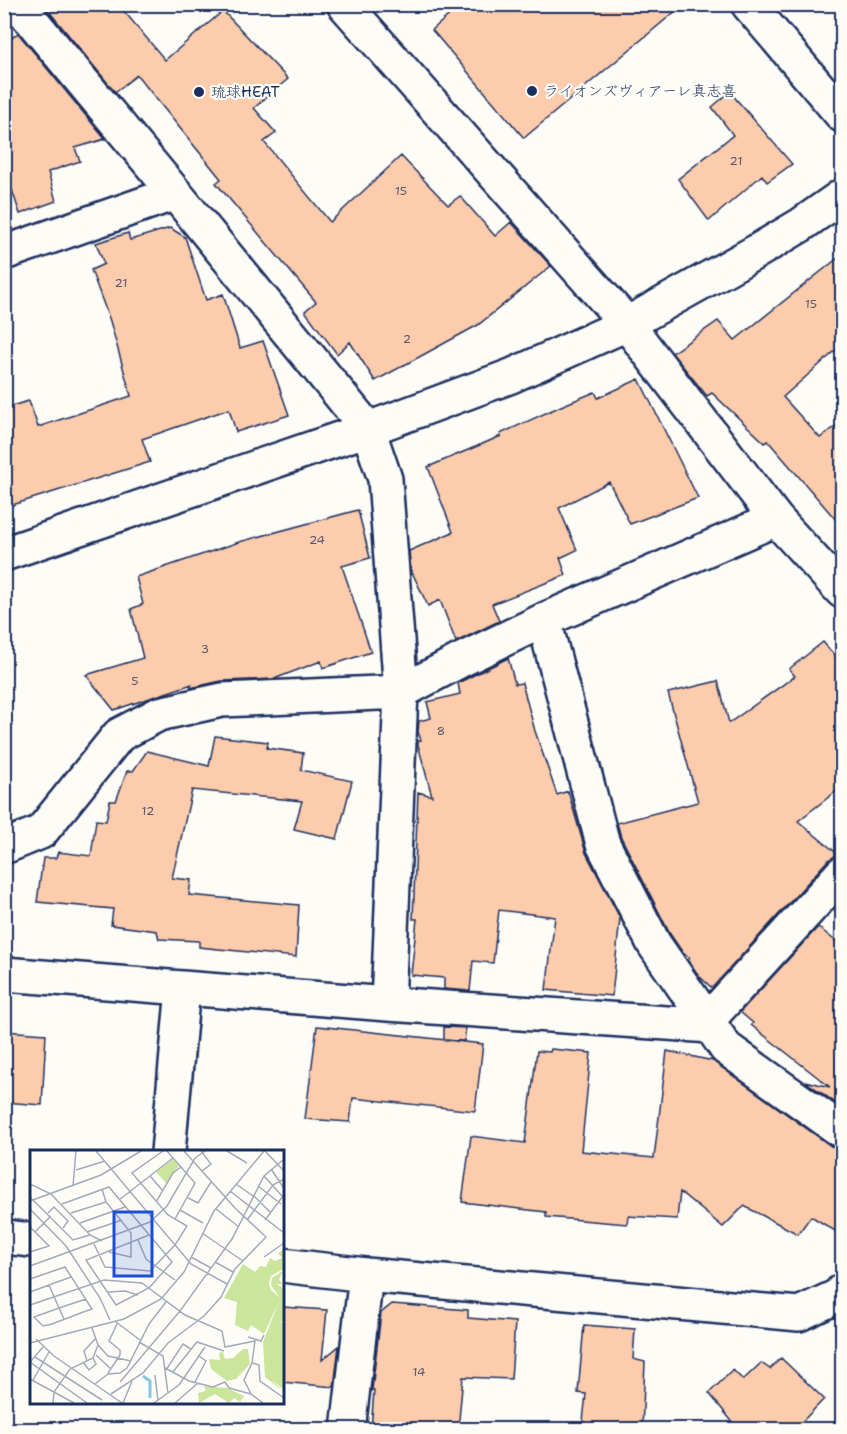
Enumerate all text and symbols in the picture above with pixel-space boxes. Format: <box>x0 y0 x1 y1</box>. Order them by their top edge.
place label: ライオンズヴィアーレ真志喜 <box>544 81 737 101</box>
place label: 琉球HEAT <box>211 82 280 102</box>
marker: ライオンズヴィアーレ真志喜 <box>525 84 539 98</box>
marker: 琉球HEAT <box>192 85 206 99</box>
house number: 21 <box>730 153 742 169</box>
house number: 15 <box>395 183 407 199</box>
house number: 21 <box>115 275 127 291</box>
house number: 15 <box>805 296 817 312</box>
house number: 2 <box>403 331 411 347</box>
house number: 24 <box>309 532 325 548</box>
house number: 3 <box>201 641 209 657</box>
house number: 5 <box>131 673 139 689</box>
house number: 8 <box>437 723 445 739</box>
house number: 12 <box>142 803 154 819</box>
inset map <box>30 1150 284 1404</box>
house number: 14 <box>413 1364 425 1380</box>

